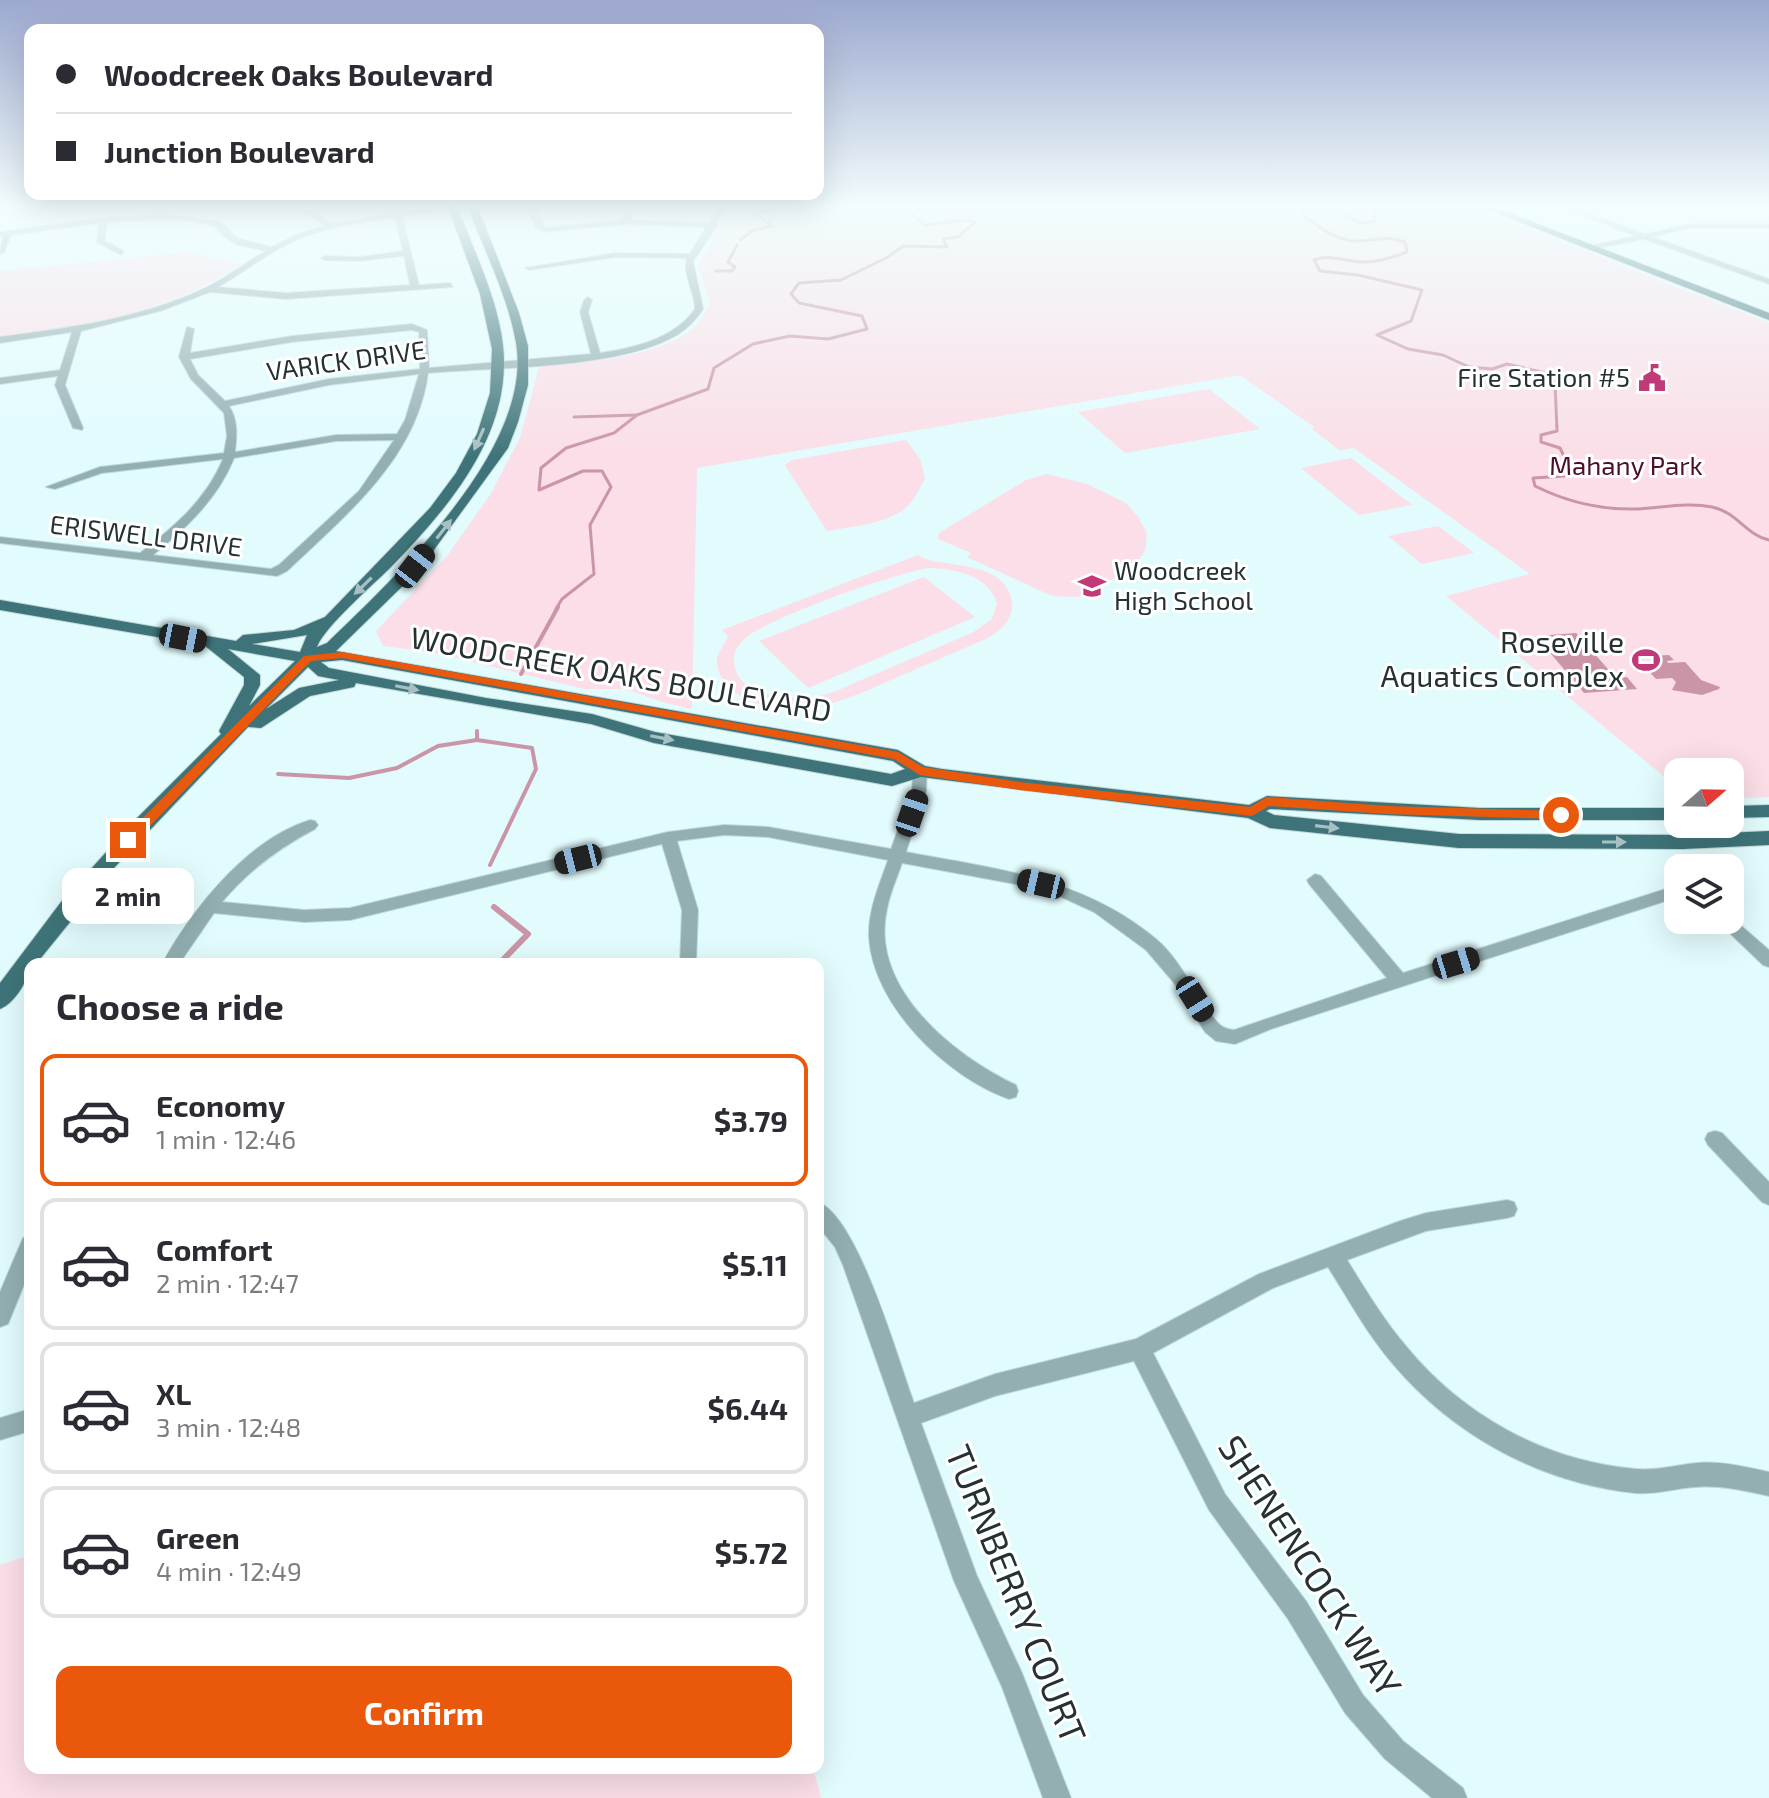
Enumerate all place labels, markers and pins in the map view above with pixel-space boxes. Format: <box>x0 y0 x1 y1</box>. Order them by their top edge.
place label: Fire Station #5 <box>1457 361 1630 392</box>
public building icon: Fire Station #5 <box>1637 363 1667 393</box>
place label: Woodcreek High School <box>1114 554 1253 615</box>
school or university icon: Woodcreek High School <box>1077 571 1107 601</box>
place label: Roseville Aquatics Complex <box>1381 623 1624 693</box>
sports icon: Roseville Aquatics Complex <box>1631 645 1661 675</box>

